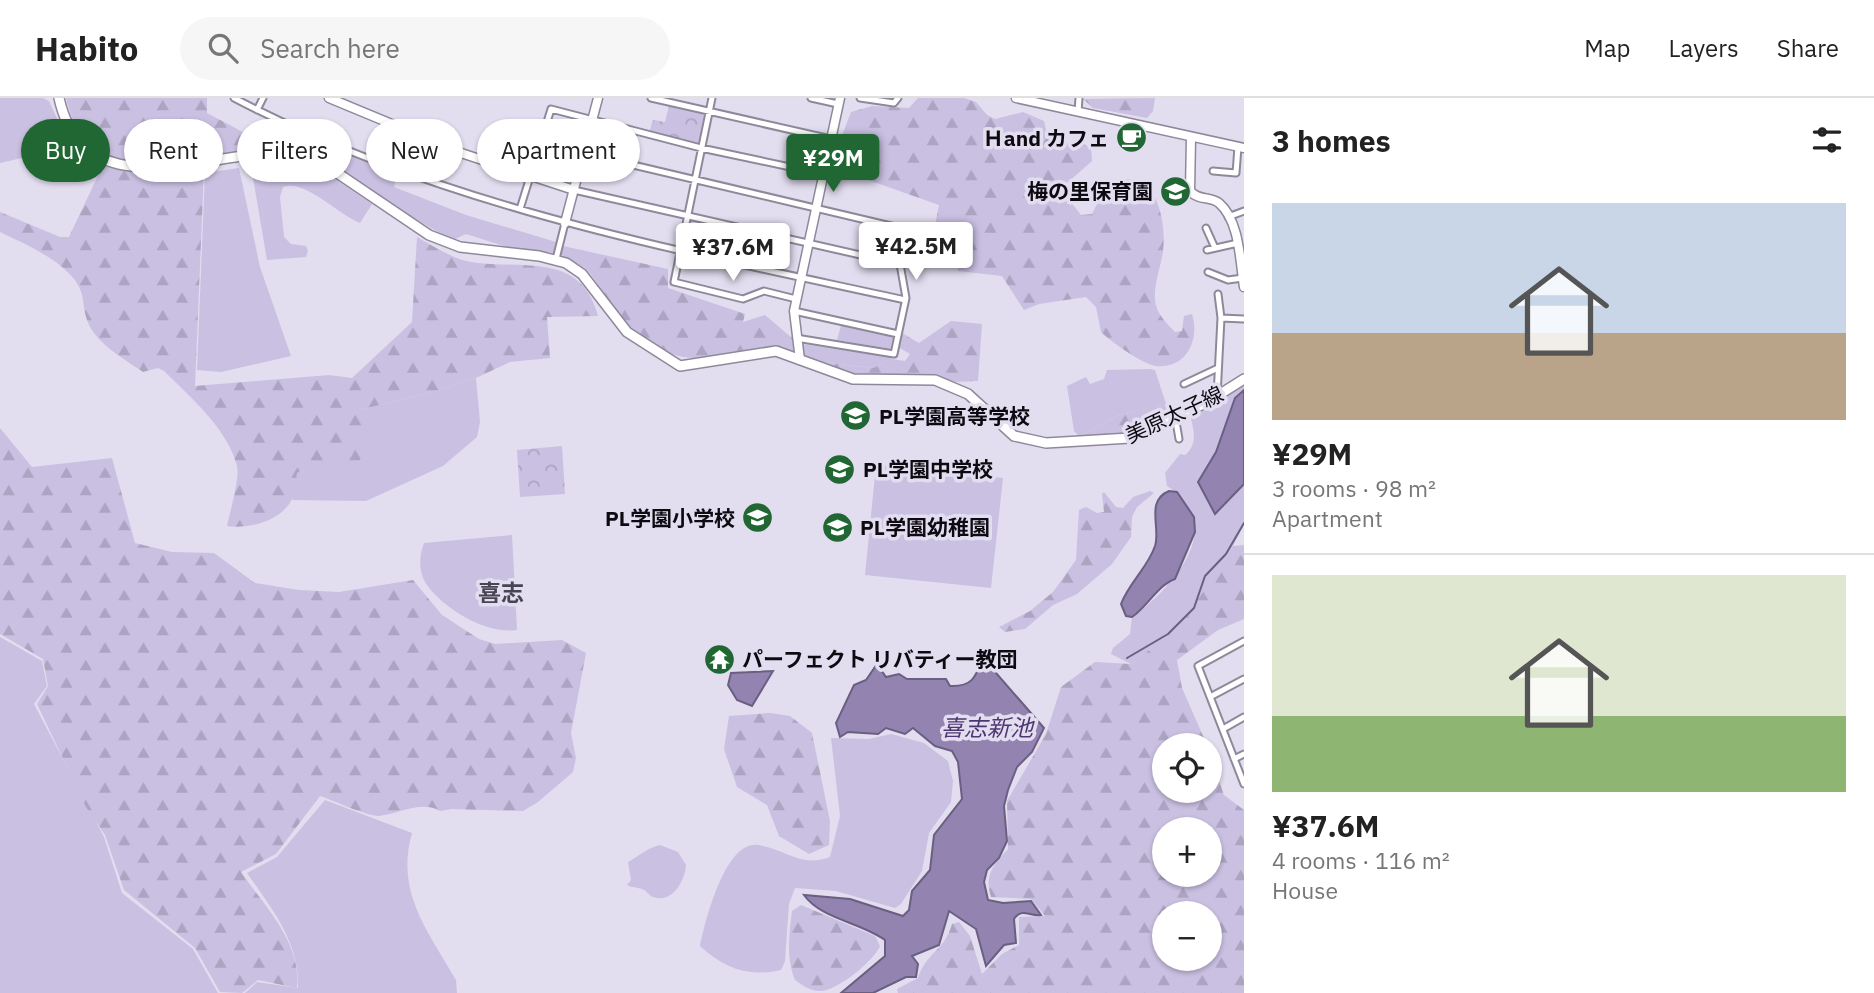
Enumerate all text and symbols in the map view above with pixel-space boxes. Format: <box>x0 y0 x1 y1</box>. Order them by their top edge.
search box <box>180 17 670 80</box>
text: Habito <box>35 27 138 70</box>
icon: search <box>204 29 242 67</box>
text: Search here <box>260 31 400 65</box>
text: Map <box>1584 32 1631 64</box>
text: Layers <box>1669 32 1739 64</box>
text: Share <box>1777 32 1839 64</box>
chip: Buy <box>21 119 110 182</box>
chip: Rent <box>124 119 223 182</box>
chip: Filters <box>237 119 352 182</box>
chip: New <box>366 119 463 182</box>
chip: Apartment <box>477 119 640 182</box>
cafe icon: Ｈand カフェ <box>1115 121 1149 155</box>
text: 3 homes <box>1272 121 1391 160</box>
icon: filters <box>1808 121 1846 159</box>
place label: Ｈand カフェ <box>983 124 1109 152</box>
pin: ¥29M <box>792 134 874 194</box>
text: ¥29M <box>802 142 864 172</box>
school or university icon: 梅の里保育園 <box>1159 174 1193 208</box>
place label: 梅の里保育園 <box>1027 177 1153 205</box>
pin: ¥42.5M <box>859 222 973 282</box>
pin: ¥37.6M <box>676 223 790 283</box>
text: ¥42.5M <box>875 230 957 260</box>
text: ¥37.6M <box>692 231 774 261</box>
icon: home <box>1496 248 1622 374</box>
street label: 美原太子線 <box>1121 379 1227 449</box>
school or university icon: PL学園高等学校 <box>839 399 873 433</box>
place label: PL学園高等学校 <box>879 402 1030 430</box>
text: ¥29M <box>1272 434 1352 473</box>
school or university icon: PL学園中学校 <box>823 452 857 486</box>
place label: PL学園中学校 <box>863 455 993 483</box>
text: 3 rooms · 98 m² <box>1272 473 1436 503</box>
school or university icon: PL学園小学校 <box>741 501 775 535</box>
text: Apartment <box>1272 503 1383 533</box>
place label: PL学園小学校 <box>605 504 735 532</box>
school or university icon: PL学園幼稚園 <box>820 510 854 544</box>
place label: PL学園幼稚園 <box>860 513 990 541</box>
district label: 喜志 <box>478 577 524 607</box>
icon: home <box>1496 620 1622 746</box>
temple icon: パーフェクト リバティー教団 <box>702 642 736 676</box>
place label: パーフェクト リバティー教団 <box>742 645 1017 673</box>
water label: 喜志新池 <box>941 712 1035 742</box>
map controls <box>1152 733 1222 971</box>
button: locate <box>1152 733 1222 803</box>
text: ¥37.6M <box>1272 806 1379 845</box>
button: + <box>1152 817 1222 887</box>
text: 4 rooms · 116 m² <box>1272 845 1450 875</box>
text: House <box>1272 875 1338 905</box>
button: − <box>1152 901 1222 971</box>

